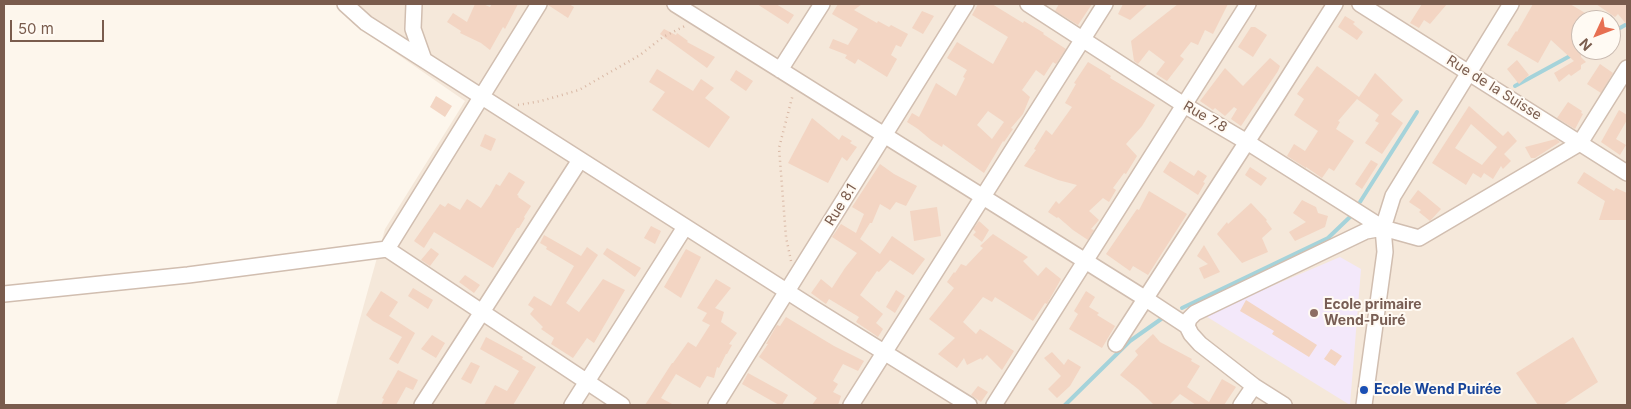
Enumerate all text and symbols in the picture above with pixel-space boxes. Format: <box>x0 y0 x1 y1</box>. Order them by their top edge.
scale bar <box>12 10 106 42</box>
north arrow <box>1571 10 1621 60</box>
text: 50 m <box>18 19 54 38</box>
text: N <box>1576 35 1595 55</box>
street label: Rue de la Suisse <box>1443 52 1545 124</box>
street label: Rue 7.8 <box>1180 98 1230 136</box>
street label: Rue 8.1 <box>822 181 860 229</box>
place label: Ecole primaire Wend-Puiré <box>1324 297 1422 330</box>
marker: Ecole primaire Wend-Puiré <box>1308 307 1320 319</box>
place label: Ecole Wend Puirée <box>1374 382 1501 398</box>
marker: Ecole Wend Puirée <box>1358 384 1370 396</box>

